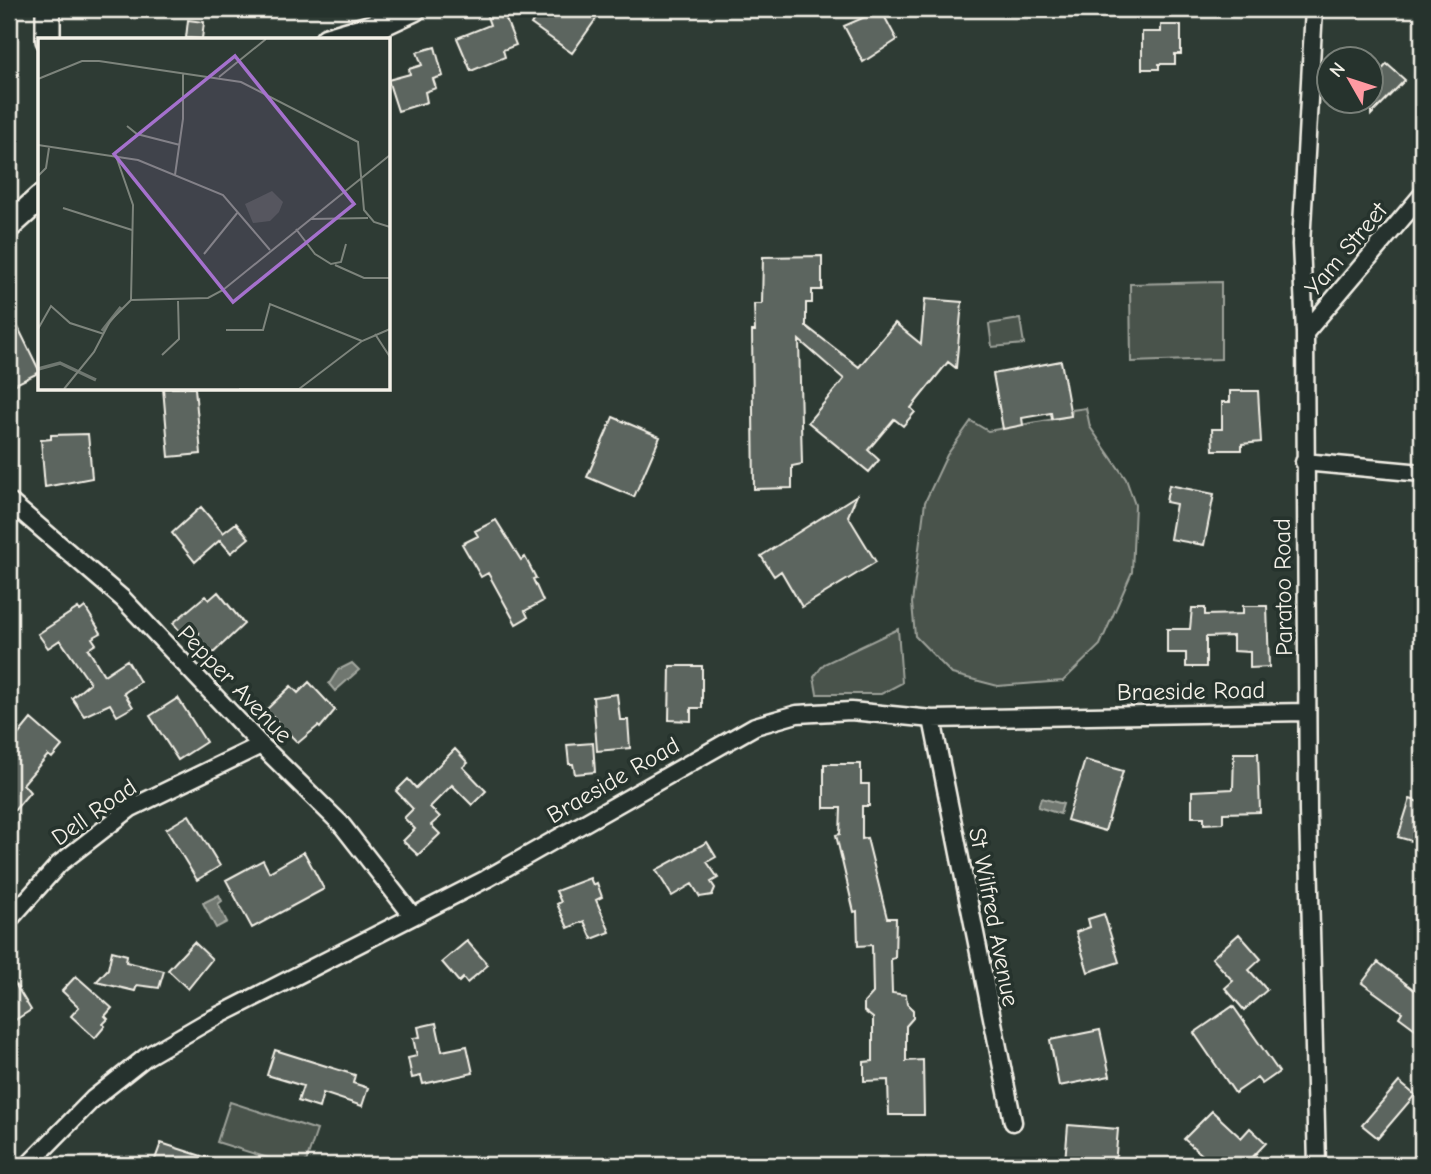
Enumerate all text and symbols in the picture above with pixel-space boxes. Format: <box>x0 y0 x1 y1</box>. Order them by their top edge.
inset map <box>38 38 390 390</box>
north arrow <box>1316 46 1386 116</box>
text: N <box>1325 58 1350 82</box>
street label: Yam Street <box>1299 196 1394 301</box>
street label: Paratoo Road <box>1268 518 1298 656</box>
street label: Pepper Avenue <box>172 619 298 749</box>
street label: Braeside Road <box>1117 676 1265 706</box>
street label: Braeside Road <box>542 731 684 829</box>
street label: Dell Road <box>46 773 142 851</box>
street label: St Wilfred Avenue <box>963 825 1025 1009</box>

